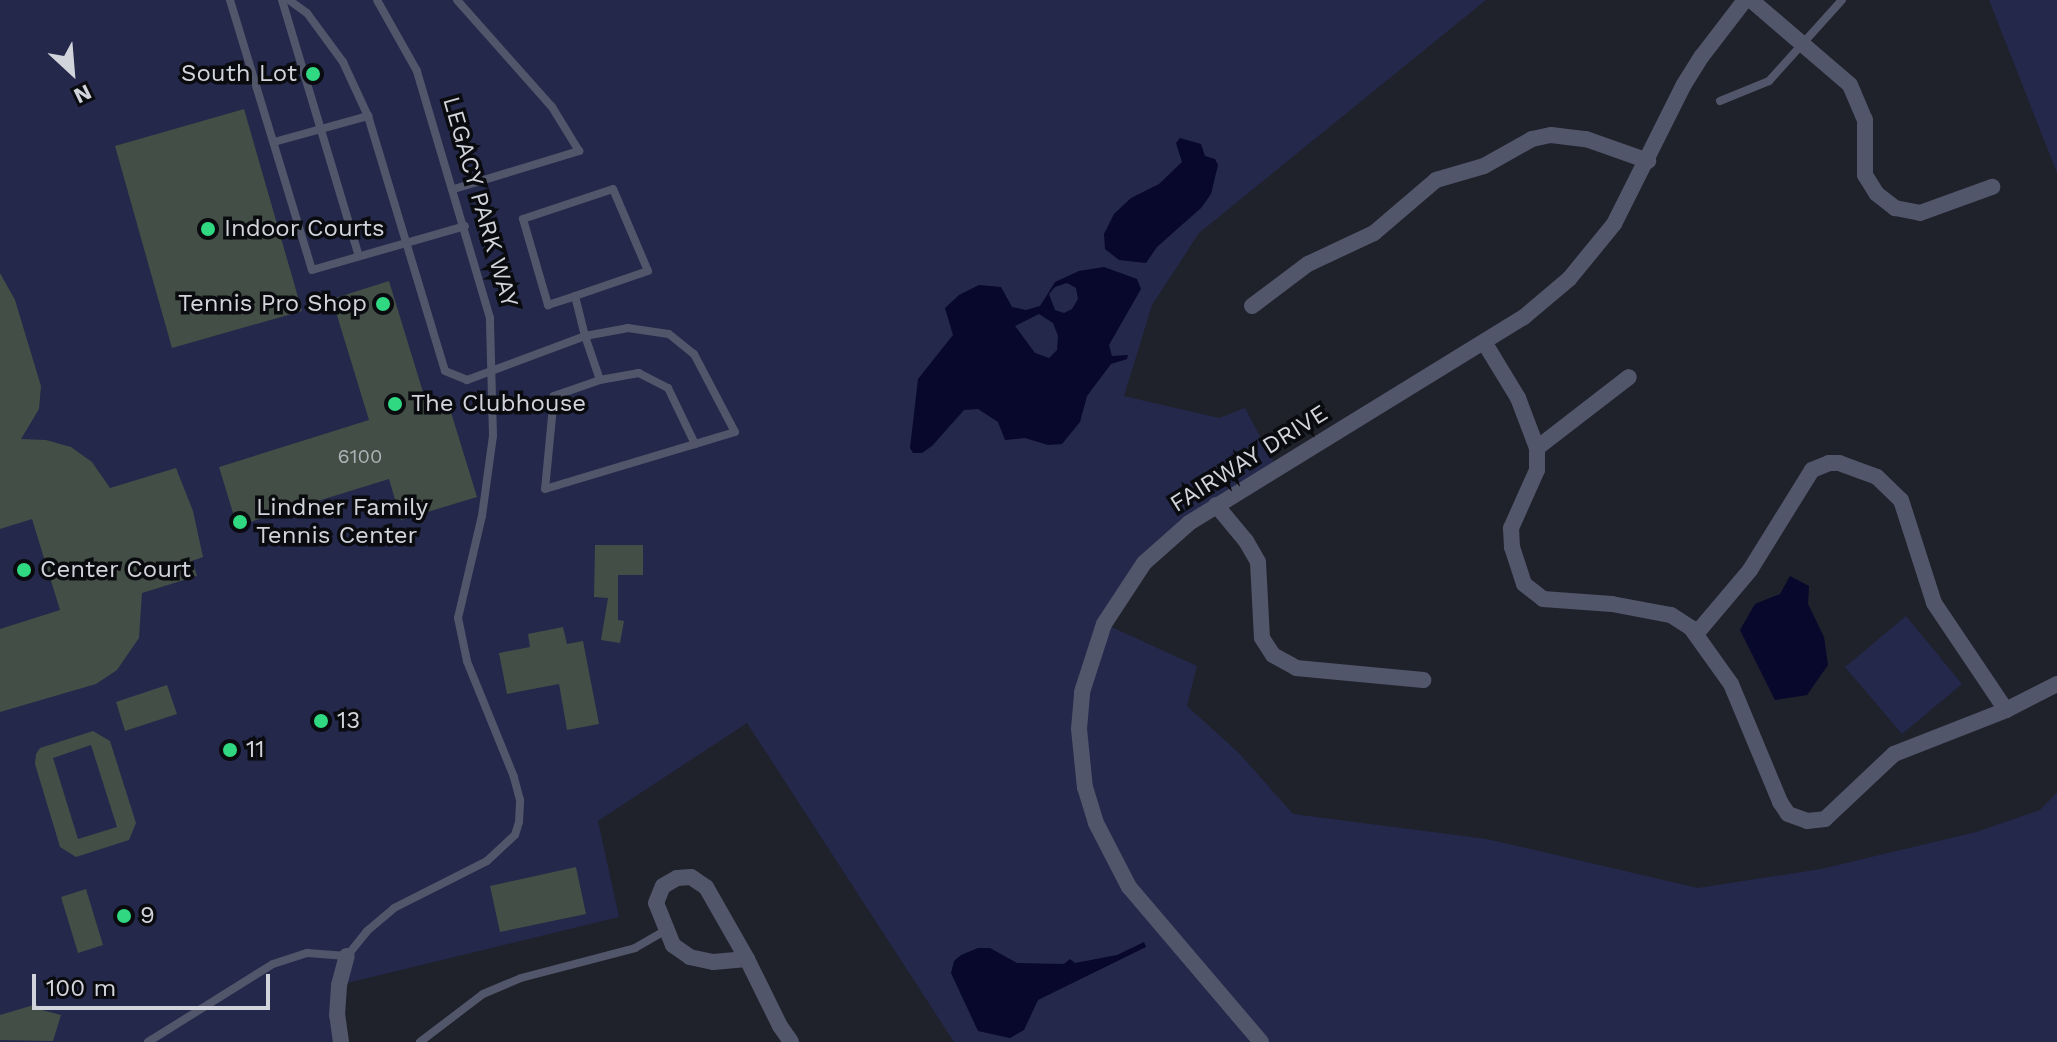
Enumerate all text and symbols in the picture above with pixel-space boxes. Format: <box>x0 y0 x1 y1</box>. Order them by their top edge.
north arrow <box>32 32 112 112</box>
place label: South Lot <box>181 60 297 88</box>
marker: South Lot <box>304 65 322 83</box>
text: N <box>70 79 96 109</box>
street label: LEGACY PARK WAY <box>436 93 524 311</box>
place label: Indoor Courts <box>224 215 385 243</box>
marker: Indoor Courts <box>199 220 217 238</box>
place label: Tennis Pro Shop <box>178 290 367 318</box>
marker: Tennis Pro Shop <box>374 295 392 313</box>
place label: The Clubhouse <box>411 390 586 418</box>
marker: The Clubhouse <box>386 395 404 413</box>
street label: FAIRWAY DRIVE <box>1165 399 1333 519</box>
house number: 6100 <box>338 444 382 468</box>
place label: Lindner Family Tennis Center <box>256 494 429 550</box>
marker: Lindner Family Tennis Center <box>231 513 249 531</box>
place label: Center Court <box>40 556 192 584</box>
marker: Center Court <box>15 561 33 579</box>
place label: 13 <box>337 707 360 735</box>
marker: 13 <box>312 712 330 730</box>
place label: 11 <box>246 736 265 764</box>
marker: 11 <box>221 741 239 759</box>
place label: 9 <box>140 902 155 930</box>
marker: 9 <box>115 907 133 925</box>
scale bar <box>36 958 274 1008</box>
text: 100 m <box>46 974 116 1002</box>

